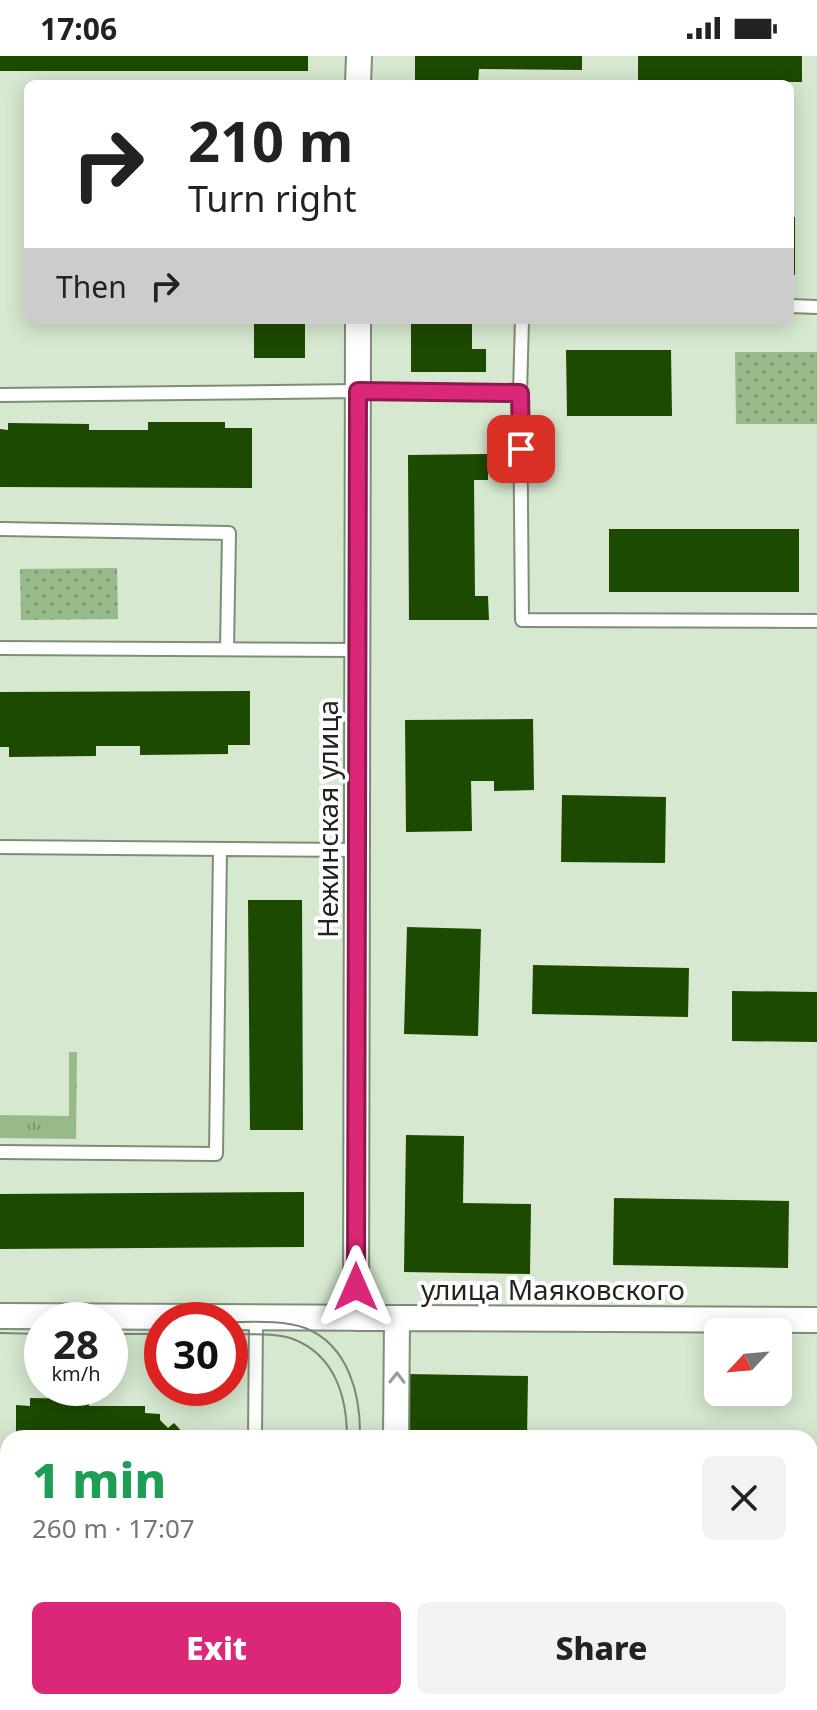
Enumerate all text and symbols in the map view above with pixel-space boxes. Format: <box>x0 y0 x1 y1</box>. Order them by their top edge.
text: 17:06 <box>40 8 117 49</box>
text: 210 m <box>188 102 353 178</box>
icon: right <box>56 112 160 216</box>
text: Turn right <box>188 174 356 223</box>
icon: right <box>143 264 187 308</box>
text: Then <box>56 266 127 307</box>
pin <box>487 415 555 483</box>
icon: arrive <box>499 427 543 471</box>
street label: Нежинская улица <box>308 700 346 938</box>
position arrow <box>314 1245 398 1329</box>
street label: улица Маяковского <box>421 1270 685 1308</box>
speed limit sign: 30 <box>144 1302 248 1406</box>
text: 28 <box>53 1316 99 1371</box>
north arrow <box>704 1318 792 1406</box>
map controls <box>704 1318 792 1406</box>
text: km/h <box>51 1360 101 1387</box>
one-way arrow <box>388 1371 405 1384</box>
text: 1 min <box>32 1447 166 1512</box>
button: close <box>702 1456 786 1540</box>
text: 260 m · 17:07 <box>32 1510 195 1546</box>
button: Exit <box>32 1602 401 1694</box>
button: Share <box>417 1602 786 1694</box>

